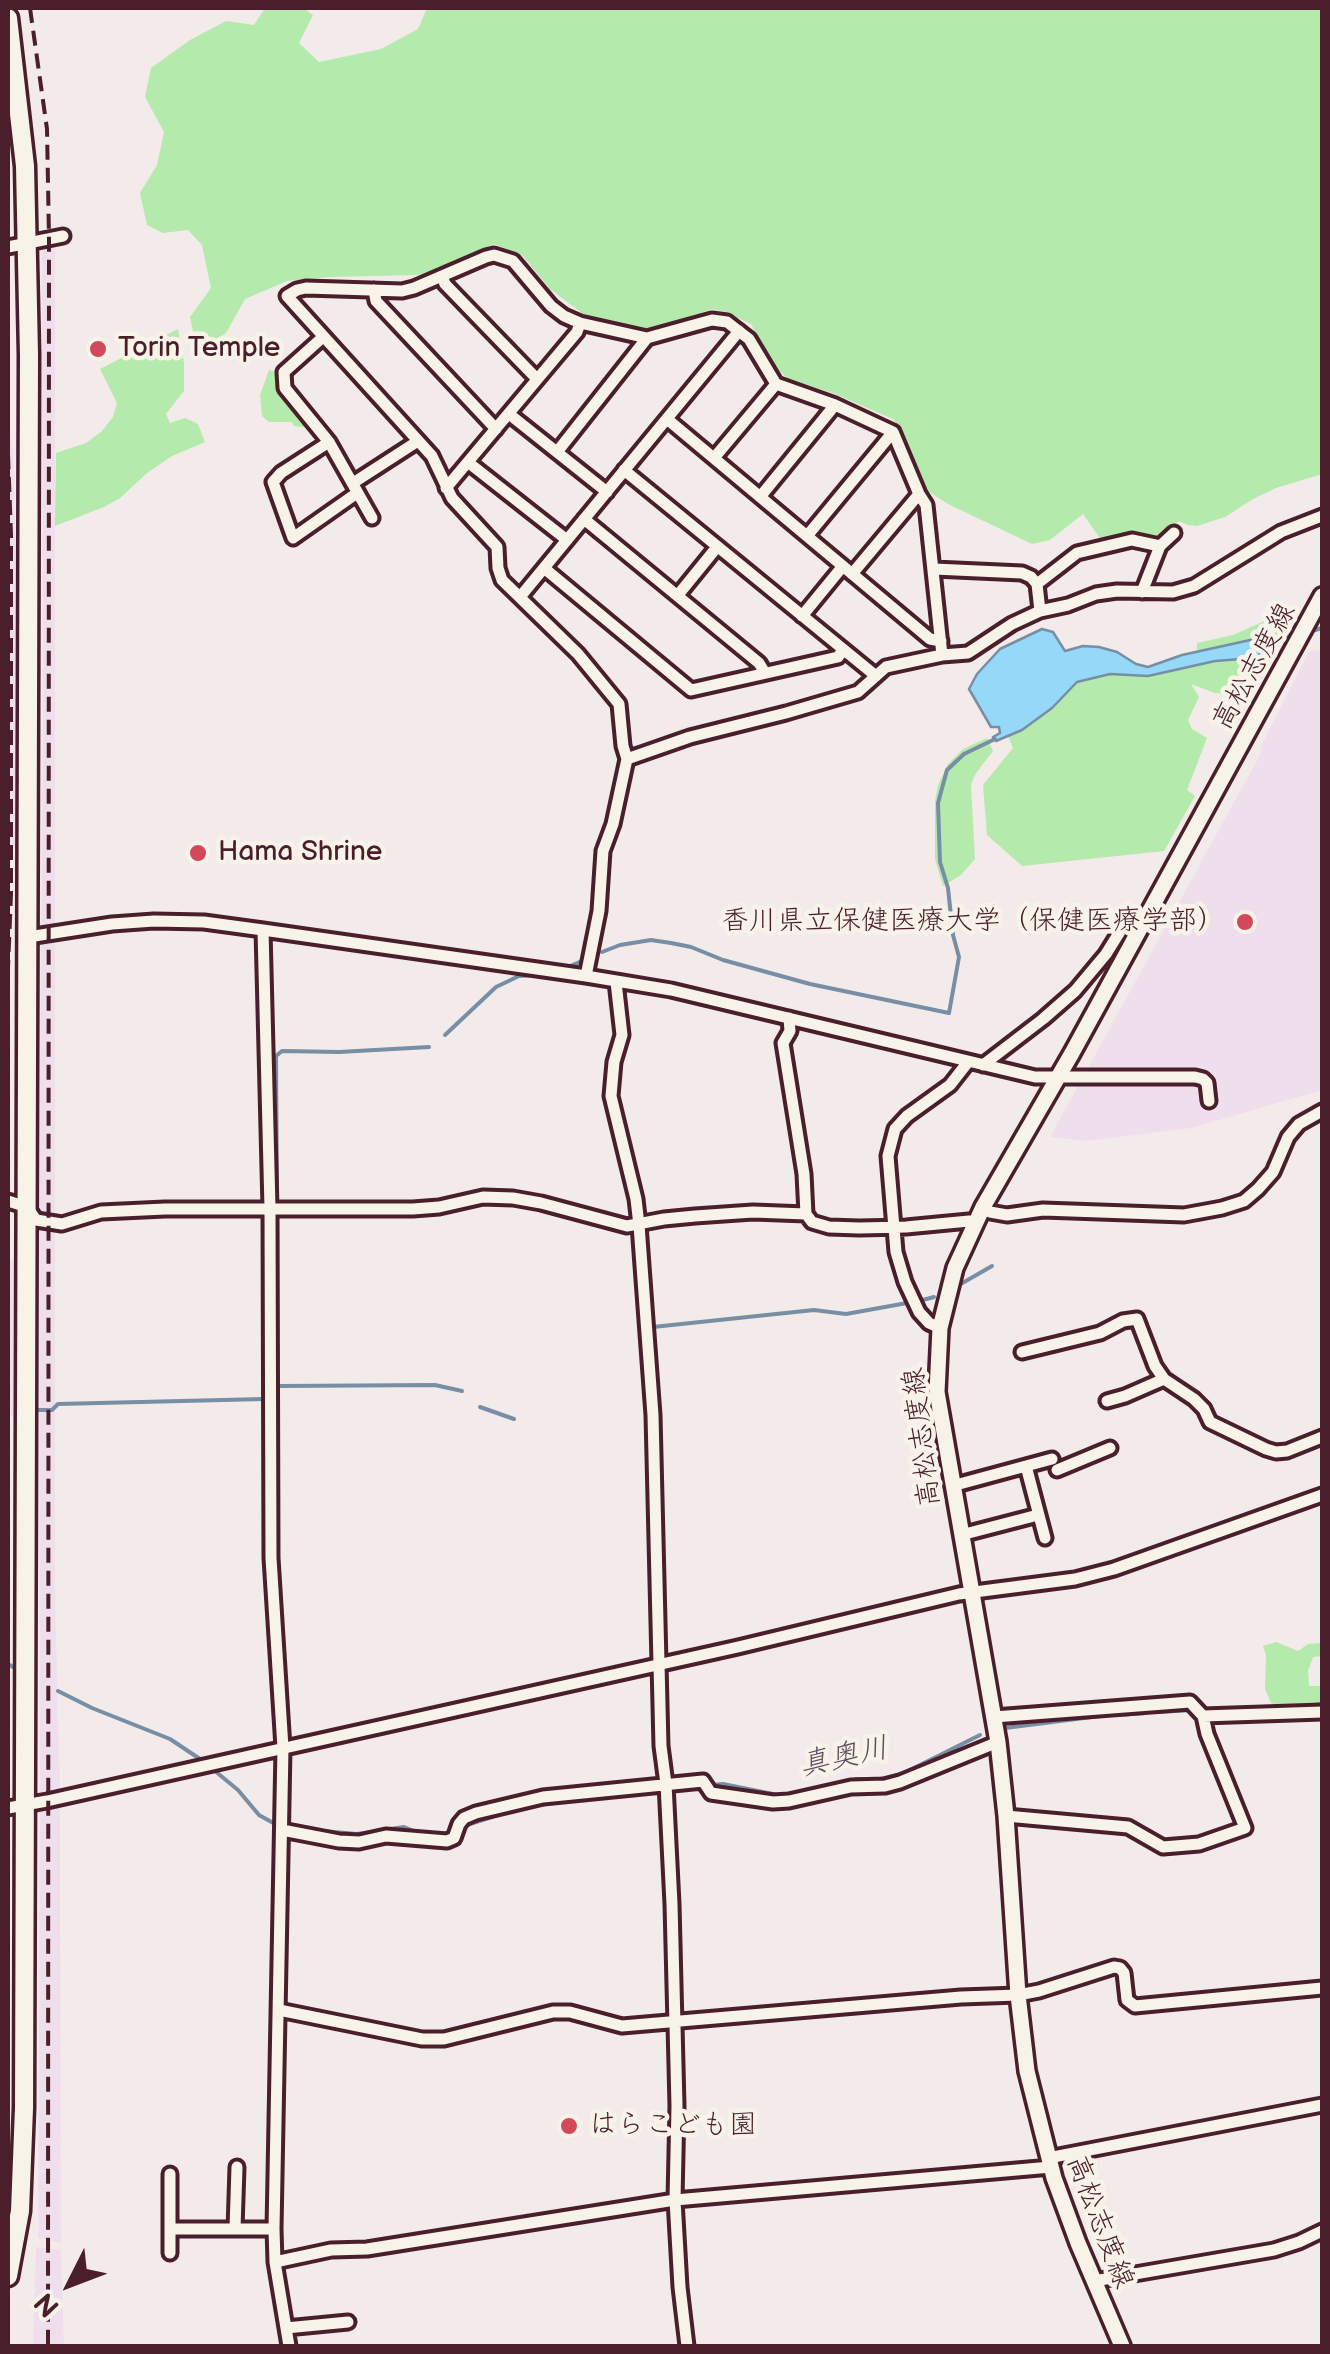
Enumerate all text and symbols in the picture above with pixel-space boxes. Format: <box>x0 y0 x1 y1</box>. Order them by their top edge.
place label: Torin Temple <box>118 332 280 366</box>
marker: Torin Temple <box>87 338 109 360</box>
street label: 高松志度線 <box>1206 598 1304 736</box>
place label: Hama Shrine <box>218 836 382 870</box>
marker: Hama Shrine <box>187 842 209 864</box>
place label: 香川県立保健医療大学（保健医療学部） <box>721 905 1225 939</box>
marker: 香川県立保健医療大学（保健医療学部） <box>1234 911 1256 933</box>
street label: 高松志度線 <box>898 1365 948 1509</box>
water label: 真奥川 <box>796 1731 892 1785</box>
place label: はらこども園 <box>589 2109 757 2143</box>
marker: はらこども園 <box>558 2115 580 2137</box>
street label: 高松志度線 <box>1058 2151 1140 2293</box>
north arrow <box>20 2234 120 2334</box>
text: N <box>28 2286 67 2323</box>

